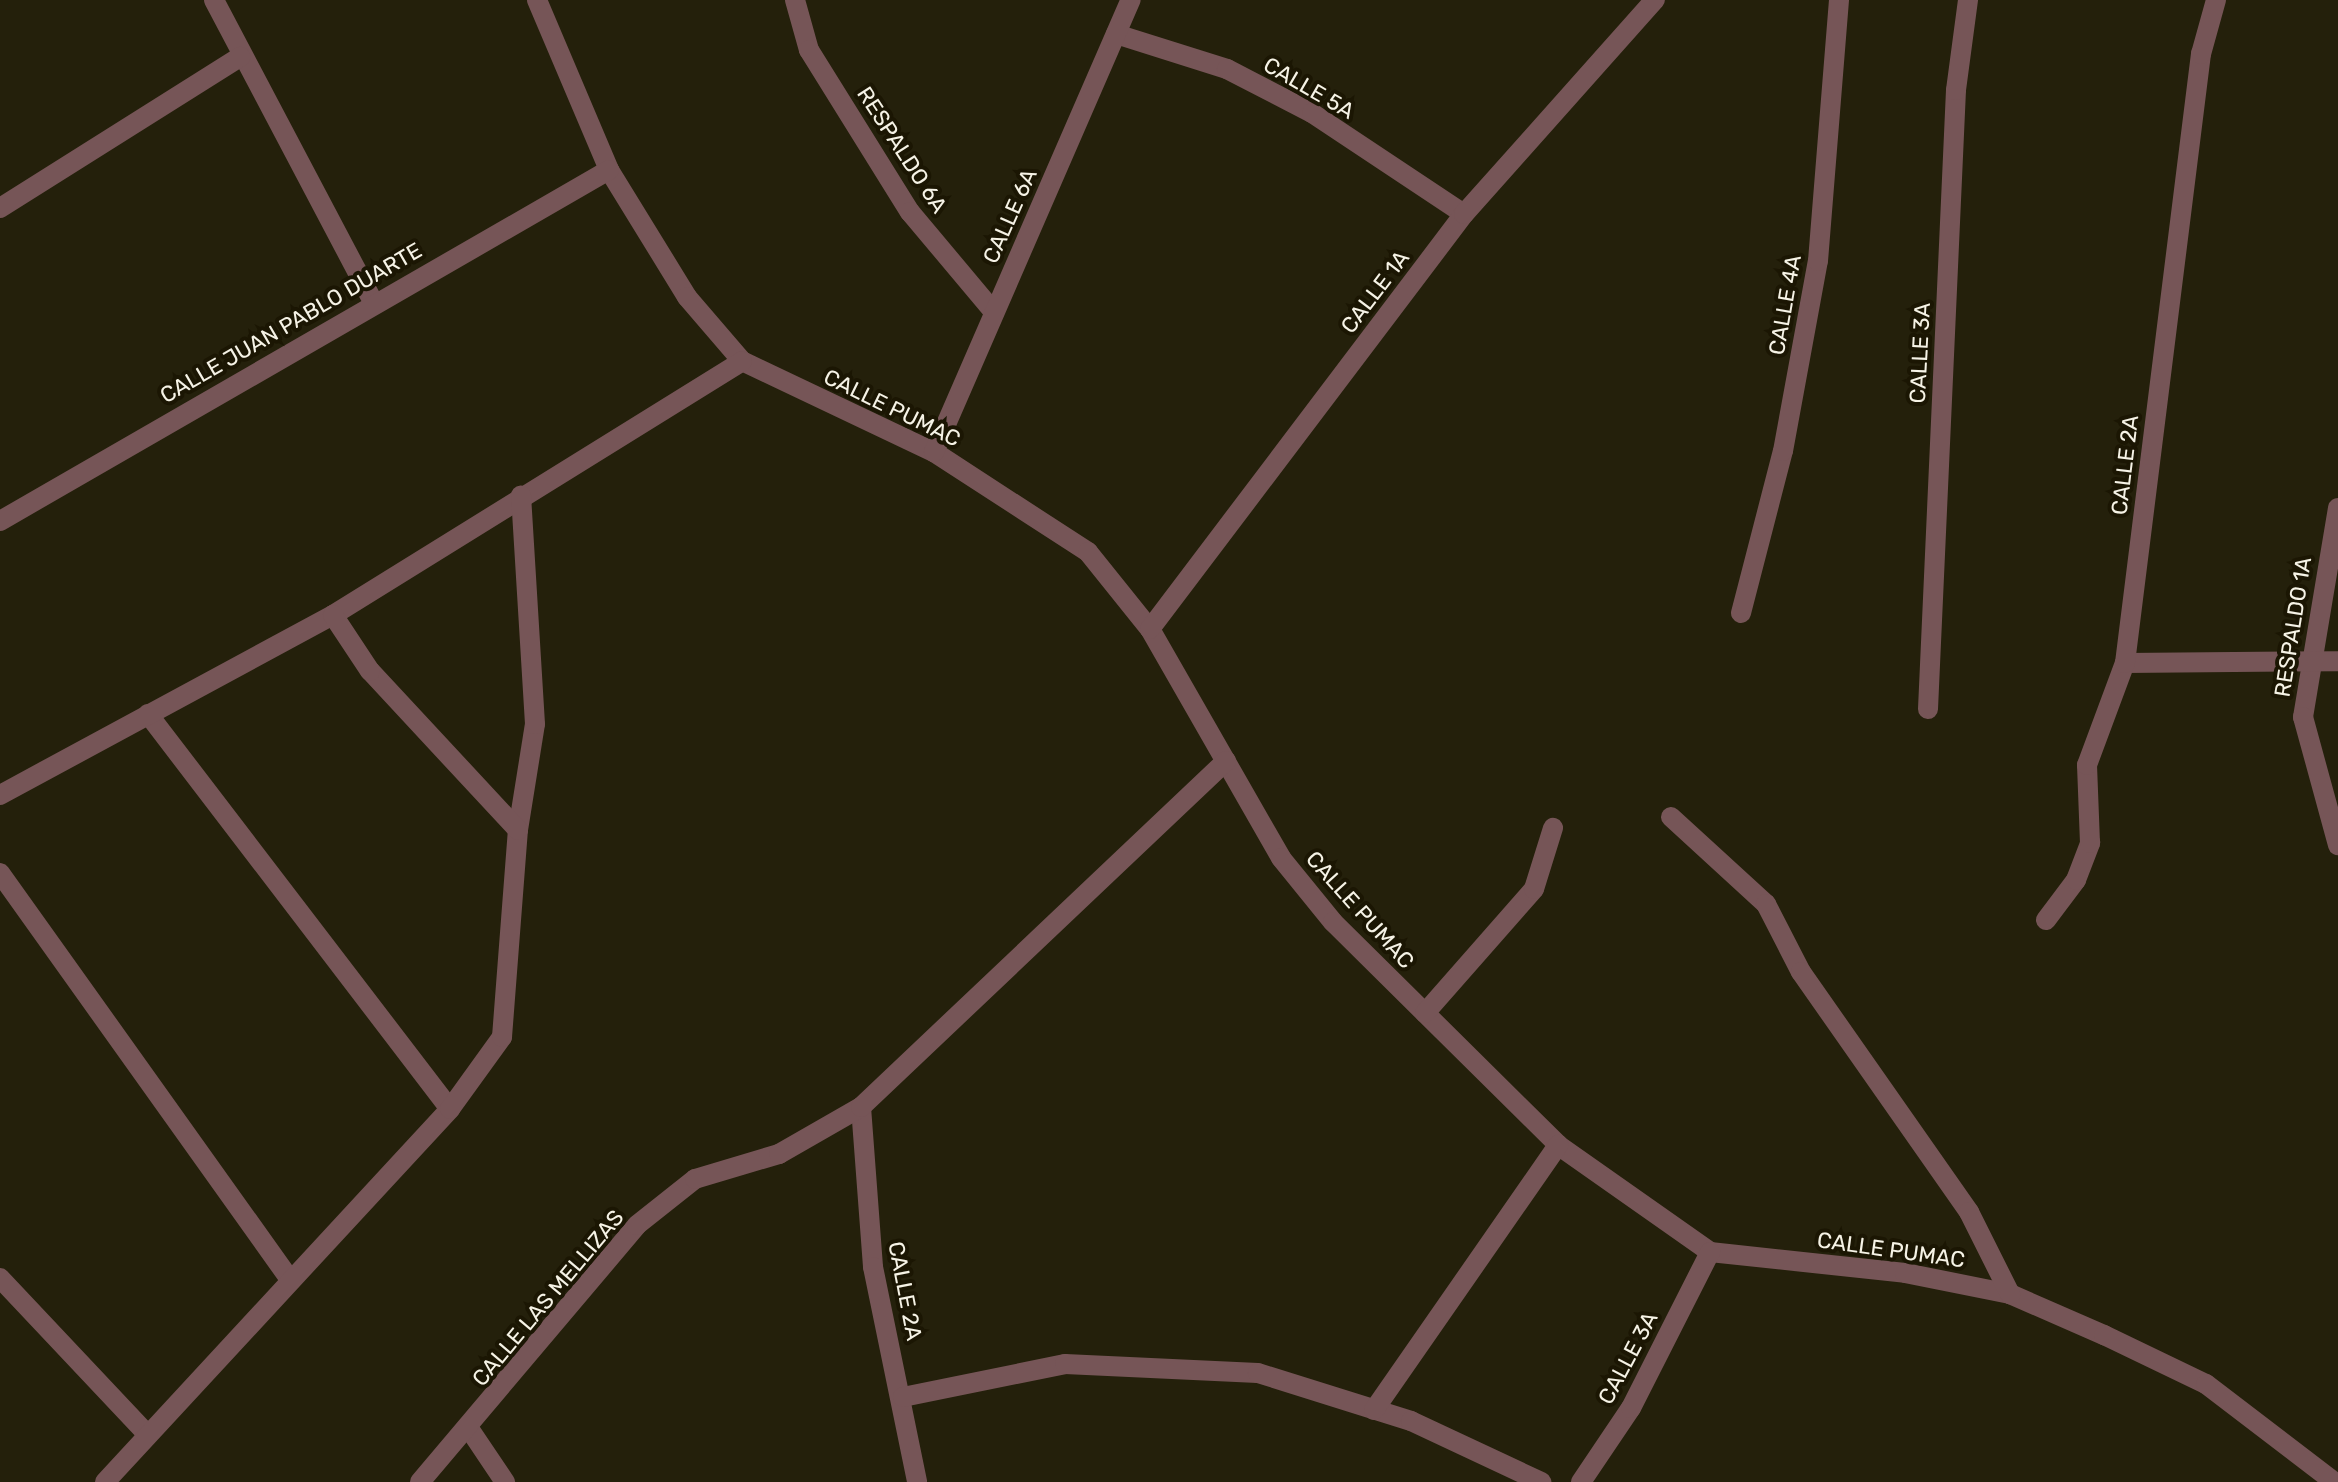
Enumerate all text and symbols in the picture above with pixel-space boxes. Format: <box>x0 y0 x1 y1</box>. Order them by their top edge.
street label: CALLE 5A <box>1259 51 1359 125</box>
street label: RESPALDO 6A <box>851 82 953 218</box>
street label: CALLE 6A <box>977 165 1043 267</box>
street label: CALLE JUAN PABLO DUARTE <box>156 237 426 409</box>
street label: CALLE 1A <box>1335 245 1415 339</box>
street label: CALLE 4A <box>1763 253 1807 357</box>
street label: CALLE 3A <box>1904 302 1936 404</box>
street label: CALLE PUMAC <box>819 364 965 452</box>
street label: CALLE 2A <box>2106 414 2144 516</box>
street label: RESPALDO 1A <box>2269 555 2317 699</box>
street label: CALLE PUMAC <box>1300 846 1420 974</box>
street label: CALLE LAS MELLIZAS <box>467 1205 629 1391</box>
street label: CALLE PUMAC <box>1815 1227 1967 1273</box>
street label: CALLE 2A <box>882 1239 928 1343</box>
street label: CALLE 3A <box>1593 1307 1663 1409</box>

